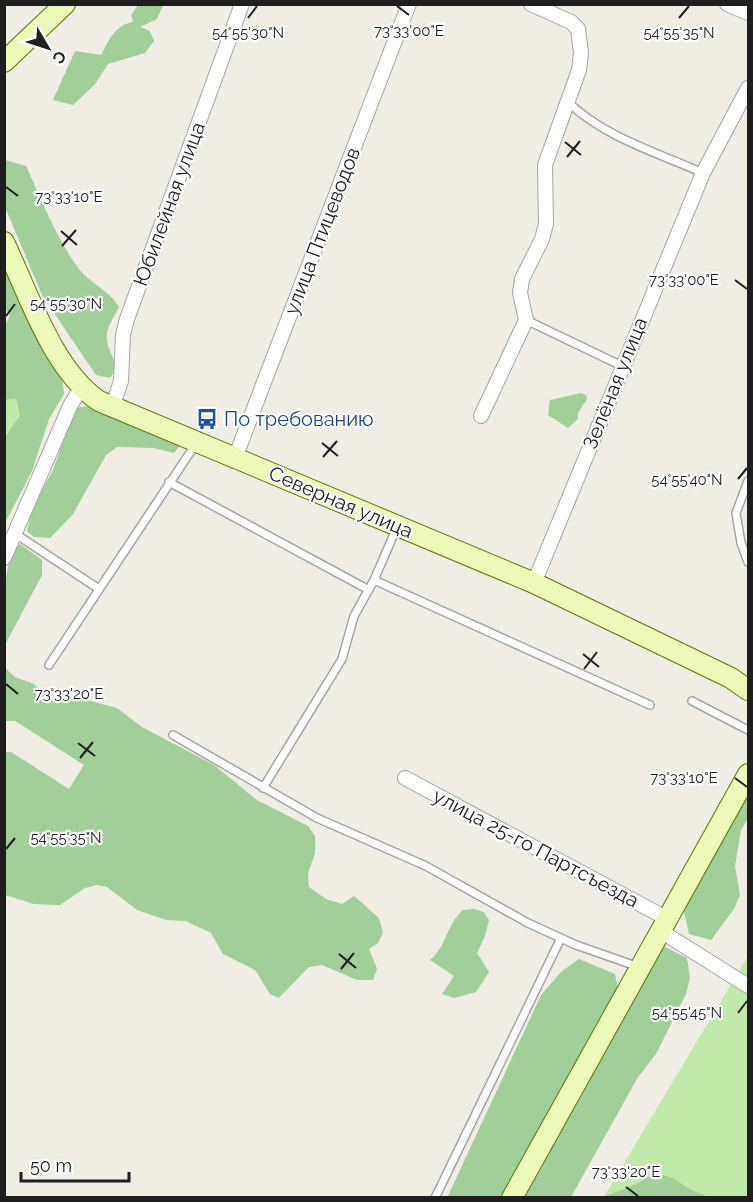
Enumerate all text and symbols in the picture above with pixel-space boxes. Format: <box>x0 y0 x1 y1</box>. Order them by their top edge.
north arrow <box>18 18 78 78</box>
text: 73°33'00"E <box>374 22 444 40</box>
text: 54°55'30"N <box>212 24 284 42</box>
text: 54°55'35"N <box>643 24 715 42</box>
text: С <box>48 47 70 67</box>
street label: Юбилейная улица <box>128 119 210 289</box>
street label: улица Птицеводов <box>279 144 365 318</box>
text: 73°33'10"E <box>35 188 103 206</box>
text: 73°33'00"E <box>649 271 719 289</box>
text: 54°55'30"N <box>30 295 102 313</box>
street label: Зелёная улица <box>578 314 652 452</box>
bus stop icon: По требованию <box>195 407 219 431</box>
place label: По требованию <box>224 407 374 431</box>
street label: Северная улица <box>265 461 417 543</box>
text: 54°55'40"N <box>651 471 723 489</box>
text: 73°33'20"E <box>35 685 103 703</box>
text: 73°33'10"E <box>650 769 718 787</box>
street label: улица 25-го Партсъезда <box>429 783 643 913</box>
text: 54°55'35"N <box>30 829 102 847</box>
text: 54°55'45"N <box>652 1004 722 1022</box>
scale bar <box>21 1145 129 1183</box>
text: 50 m <box>30 1155 72 1176</box>
text: 73°33'20"E <box>592 1163 660 1181</box>

